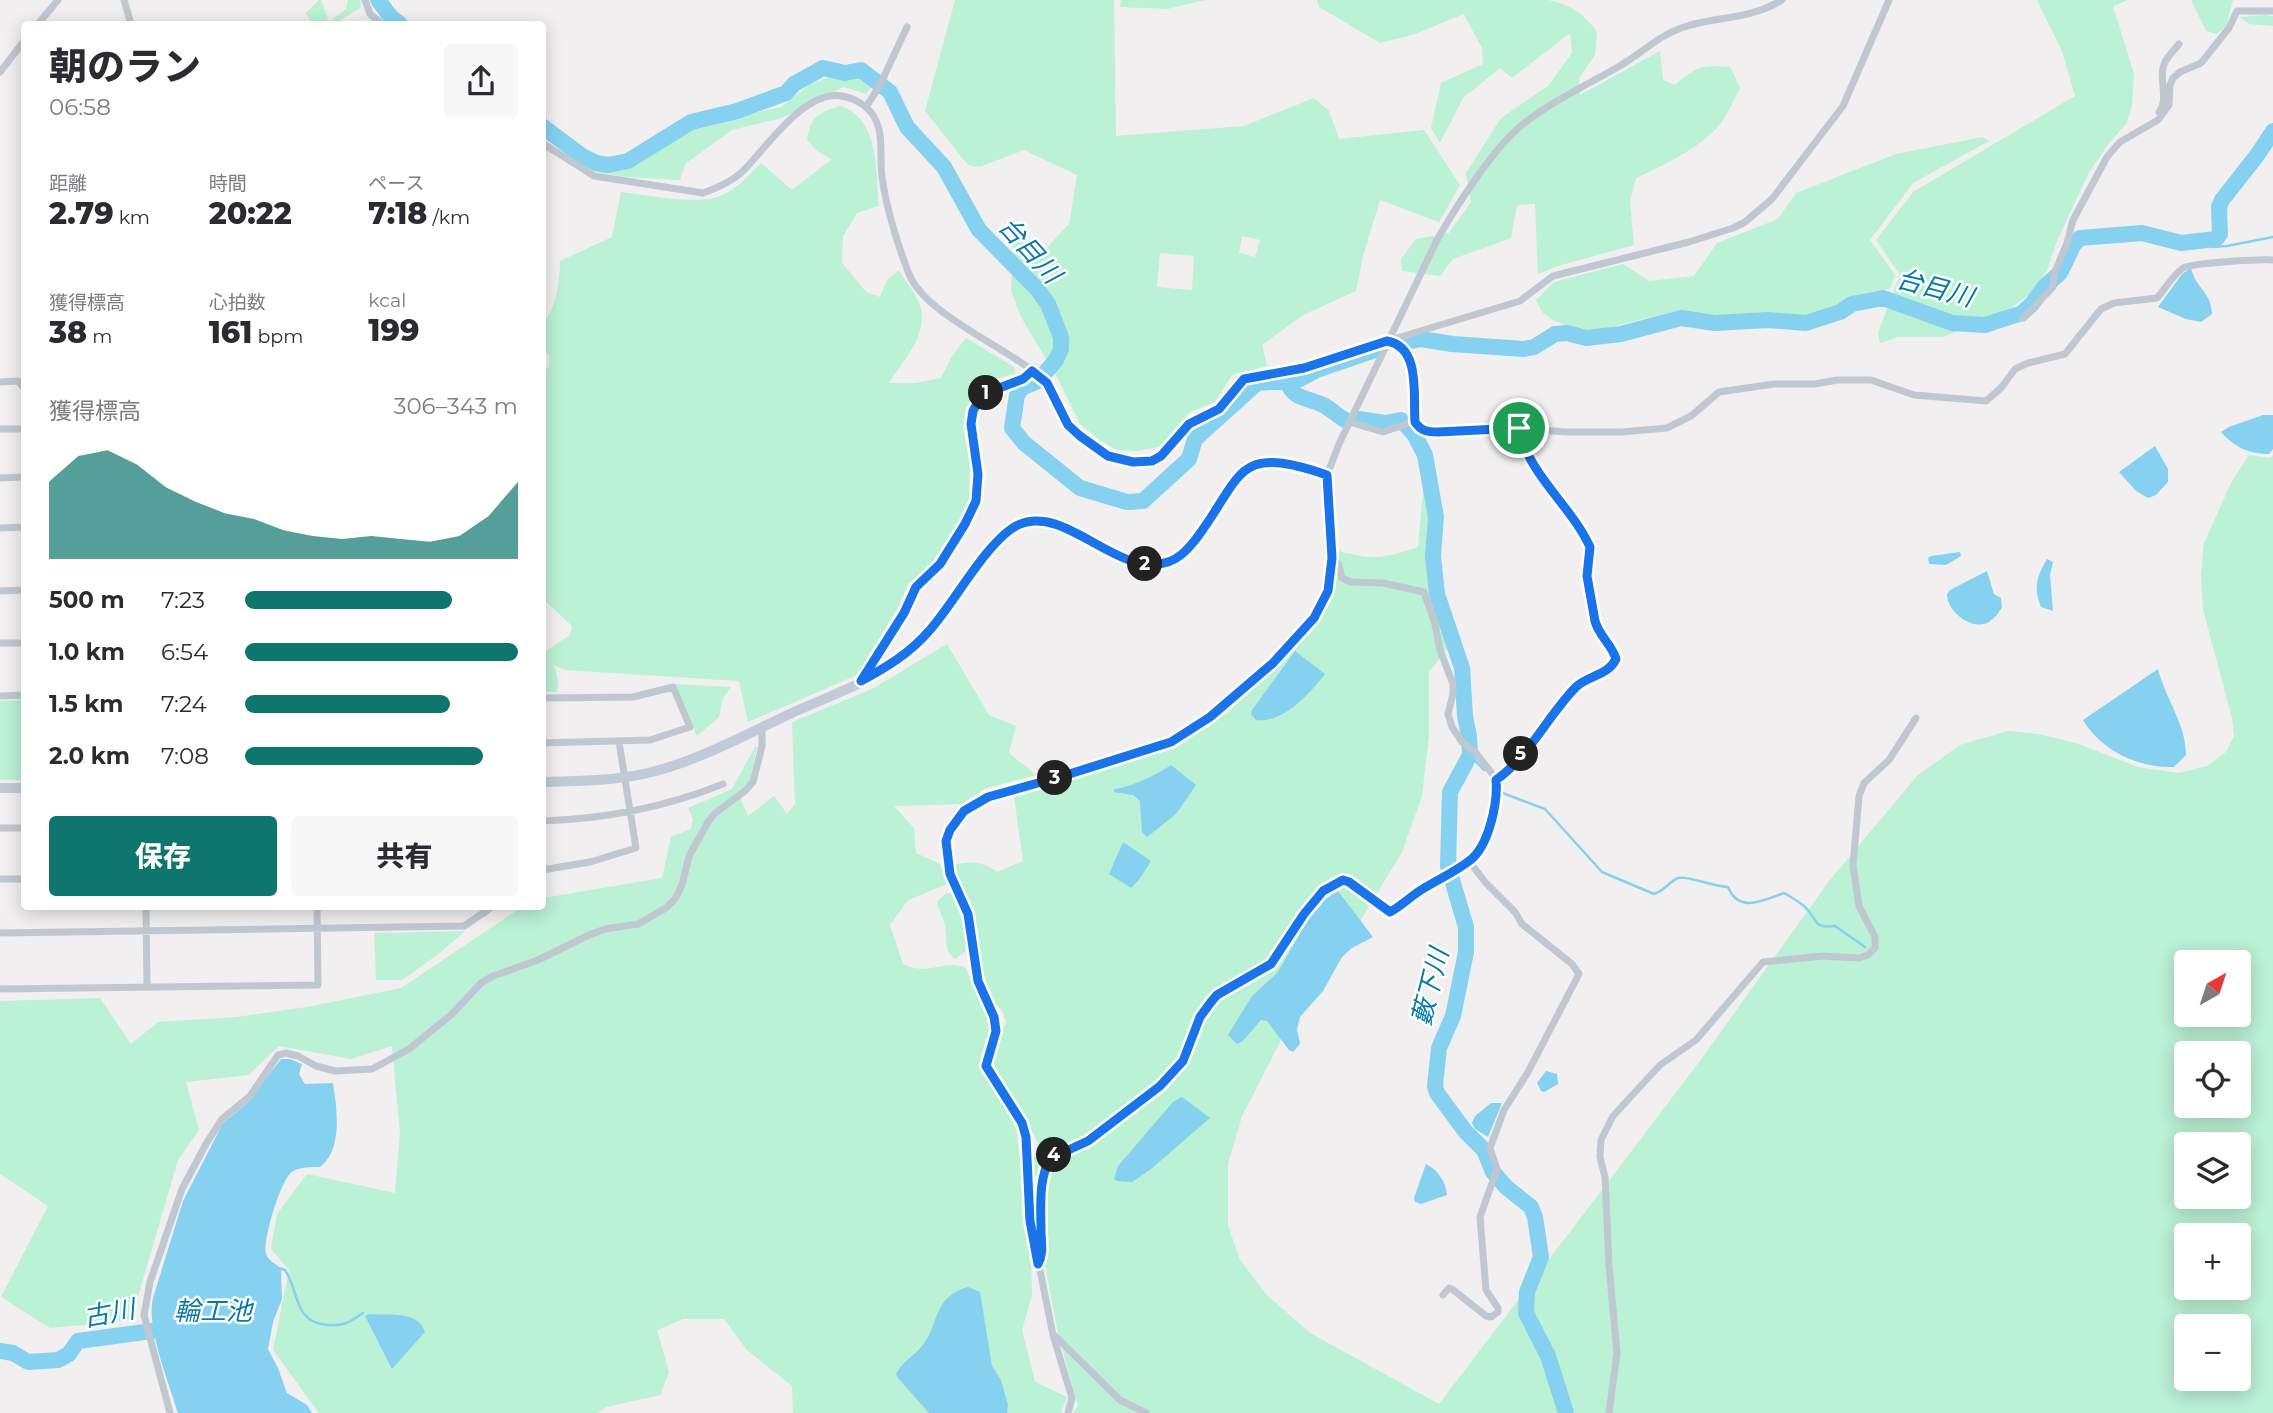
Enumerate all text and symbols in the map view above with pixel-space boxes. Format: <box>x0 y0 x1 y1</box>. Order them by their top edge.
text: 朝のラン <box>49 43 201 90</box>
button: share <box>444 44 518 118</box>
text: 06:58 <box>49 93 111 121</box>
text: 距離 <box>49 172 87 195</box>
text: 時間 <box>209 172 247 195</box>
text: ペース <box>368 172 424 195</box>
text: 2.79 <box>49 195 114 232</box>
text: 20:22 <box>209 195 292 232</box>
text: 7:18 <box>368 195 427 232</box>
text: km <box>114 206 150 229</box>
text: /km <box>427 206 470 229</box>
water label: 台目川 <box>992 210 1070 292</box>
water label: 台目川 <box>1893 262 1980 314</box>
text: kcal <box>368 289 406 312</box>
text: 獲得標高 <box>49 291 125 314</box>
text: 心拍数 <box>209 291 266 314</box>
text: 199 <box>368 312 419 349</box>
text: 38 <box>49 314 87 351</box>
text: 161 <box>209 314 252 351</box>
text: m <box>87 325 112 348</box>
text: bpm <box>252 325 303 348</box>
pin: 1 <box>968 376 1004 410</box>
text: 1 <box>982 381 989 404</box>
text: 306–343 m <box>393 392 518 420</box>
text: 獲得標高 <box>49 397 141 425</box>
pin <box>1489 398 1549 458</box>
icon: arrive <box>1500 409 1538 447</box>
pin: 2 <box>1128 546 1162 582</box>
text: 2 <box>1139 552 1150 575</box>
text: 500 m <box>49 586 125 614</box>
text: 7:23 <box>161 586 205 614</box>
text: 1.0 km <box>49 638 125 666</box>
text: 6:54 <box>161 638 208 666</box>
text: 1.5 km <box>49 690 123 718</box>
text: 7:24 <box>161 690 207 718</box>
pin: 5 <box>1504 736 1538 772</box>
text: 2.0 km <box>49 742 130 770</box>
text: 7:08 <box>161 742 209 770</box>
text: 5 <box>1515 742 1526 765</box>
pin: 3 <box>1038 760 1072 796</box>
text: 3 <box>1049 766 1060 789</box>
button: 保存 <box>49 816 277 896</box>
button: 共有 <box>291 816 518 896</box>
water label: 藪下川 <box>1405 942 1456 1029</box>
north arrow <box>2174 950 2250 1027</box>
map controls <box>2174 950 2251 1391</box>
button: locate <box>2174 1041 2251 1118</box>
button: layers <box>2174 1132 2251 1209</box>
pin: 4 <box>1036 1138 1072 1172</box>
text: 4 <box>1047 1143 1060 1166</box>
button: + <box>2174 1223 2251 1300</box>
water label: 古川 <box>81 1292 140 1333</box>
water label: 輪工池 <box>174 1295 255 1327</box>
button: − <box>2174 1314 2251 1391</box>

